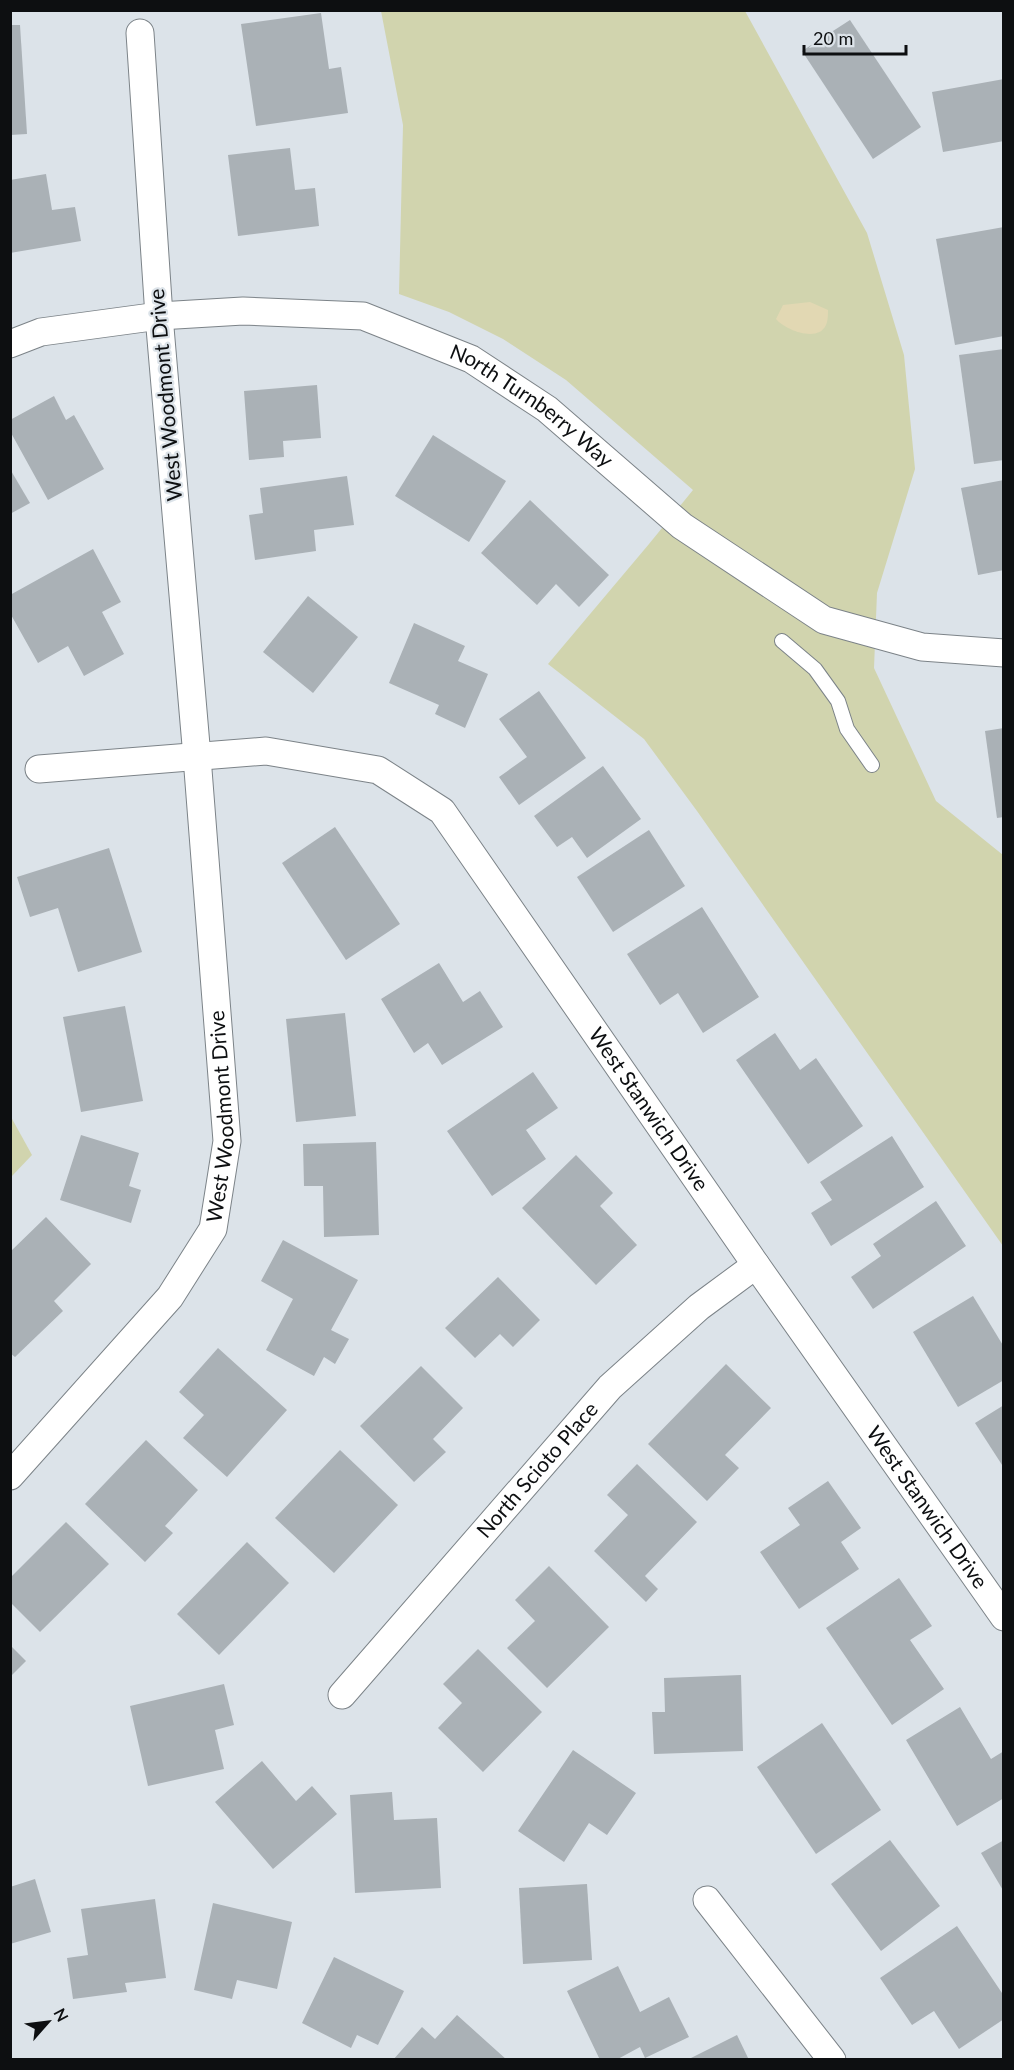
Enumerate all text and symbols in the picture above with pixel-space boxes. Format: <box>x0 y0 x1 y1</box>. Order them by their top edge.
scale bar <box>804 18 906 56</box>
text: 20 m <box>813 27 853 49</box>
street label: West Woodmont Drive <box>143 288 186 502</box>
street label: North Turnberry Way <box>447 338 619 472</box>
street label: West Woodmont Drive <box>200 1010 238 1224</box>
street label: West Stanwich Drive <box>584 1022 715 1195</box>
street label: North Scioto Place <box>471 1396 602 1542</box>
street label: West Stanwich Drive <box>862 1421 994 1593</box>
north arrow <box>18 1992 78 2052</box>
text: N <box>50 2005 73 2025</box>

